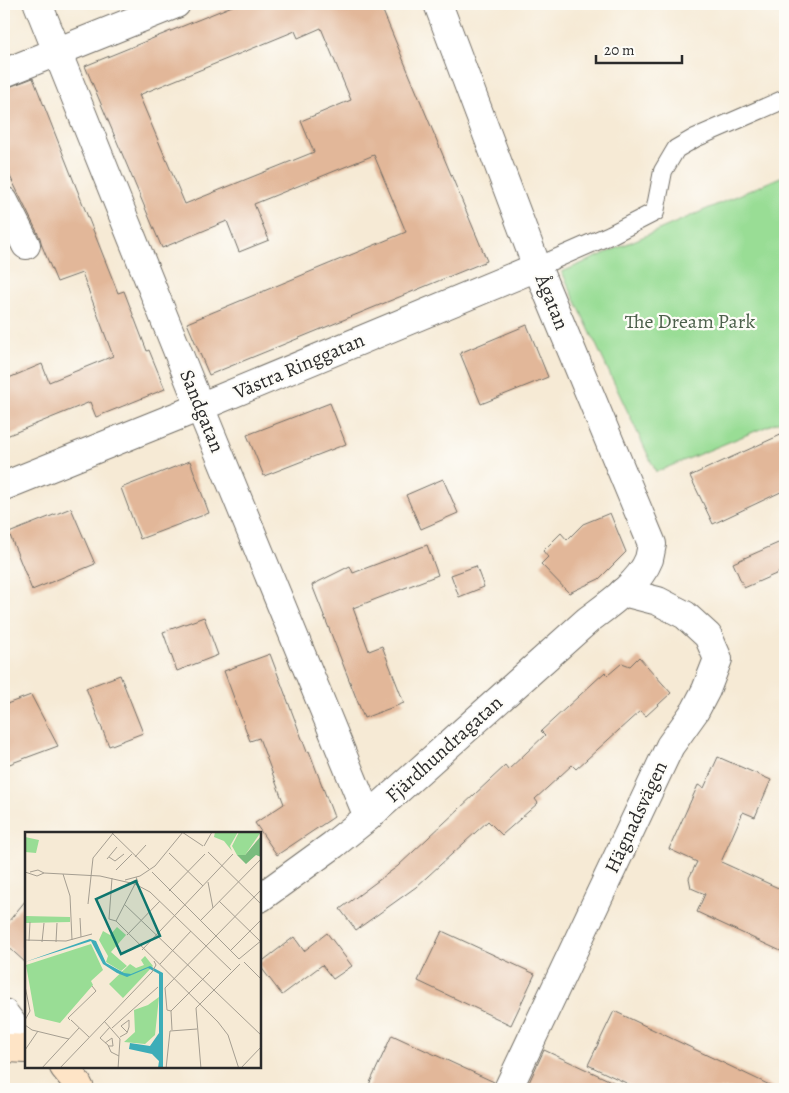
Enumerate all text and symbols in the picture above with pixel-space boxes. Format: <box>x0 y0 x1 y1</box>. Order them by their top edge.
scale bar <box>596 32 683 64</box>
text: 20 m <box>604 40 635 60</box>
street label: Ågatan <box>528 269 575 334</box>
park label: The Dream Park <box>625 308 755 335</box>
street label: Västra Ringgatan <box>228 326 369 406</box>
street label: Sandgatan <box>173 366 231 457</box>
street label: Fjärdhundragatan <box>380 689 508 809</box>
street label: Hägnadsvägen <box>598 756 674 878</box>
inset map <box>25 832 261 1068</box>

